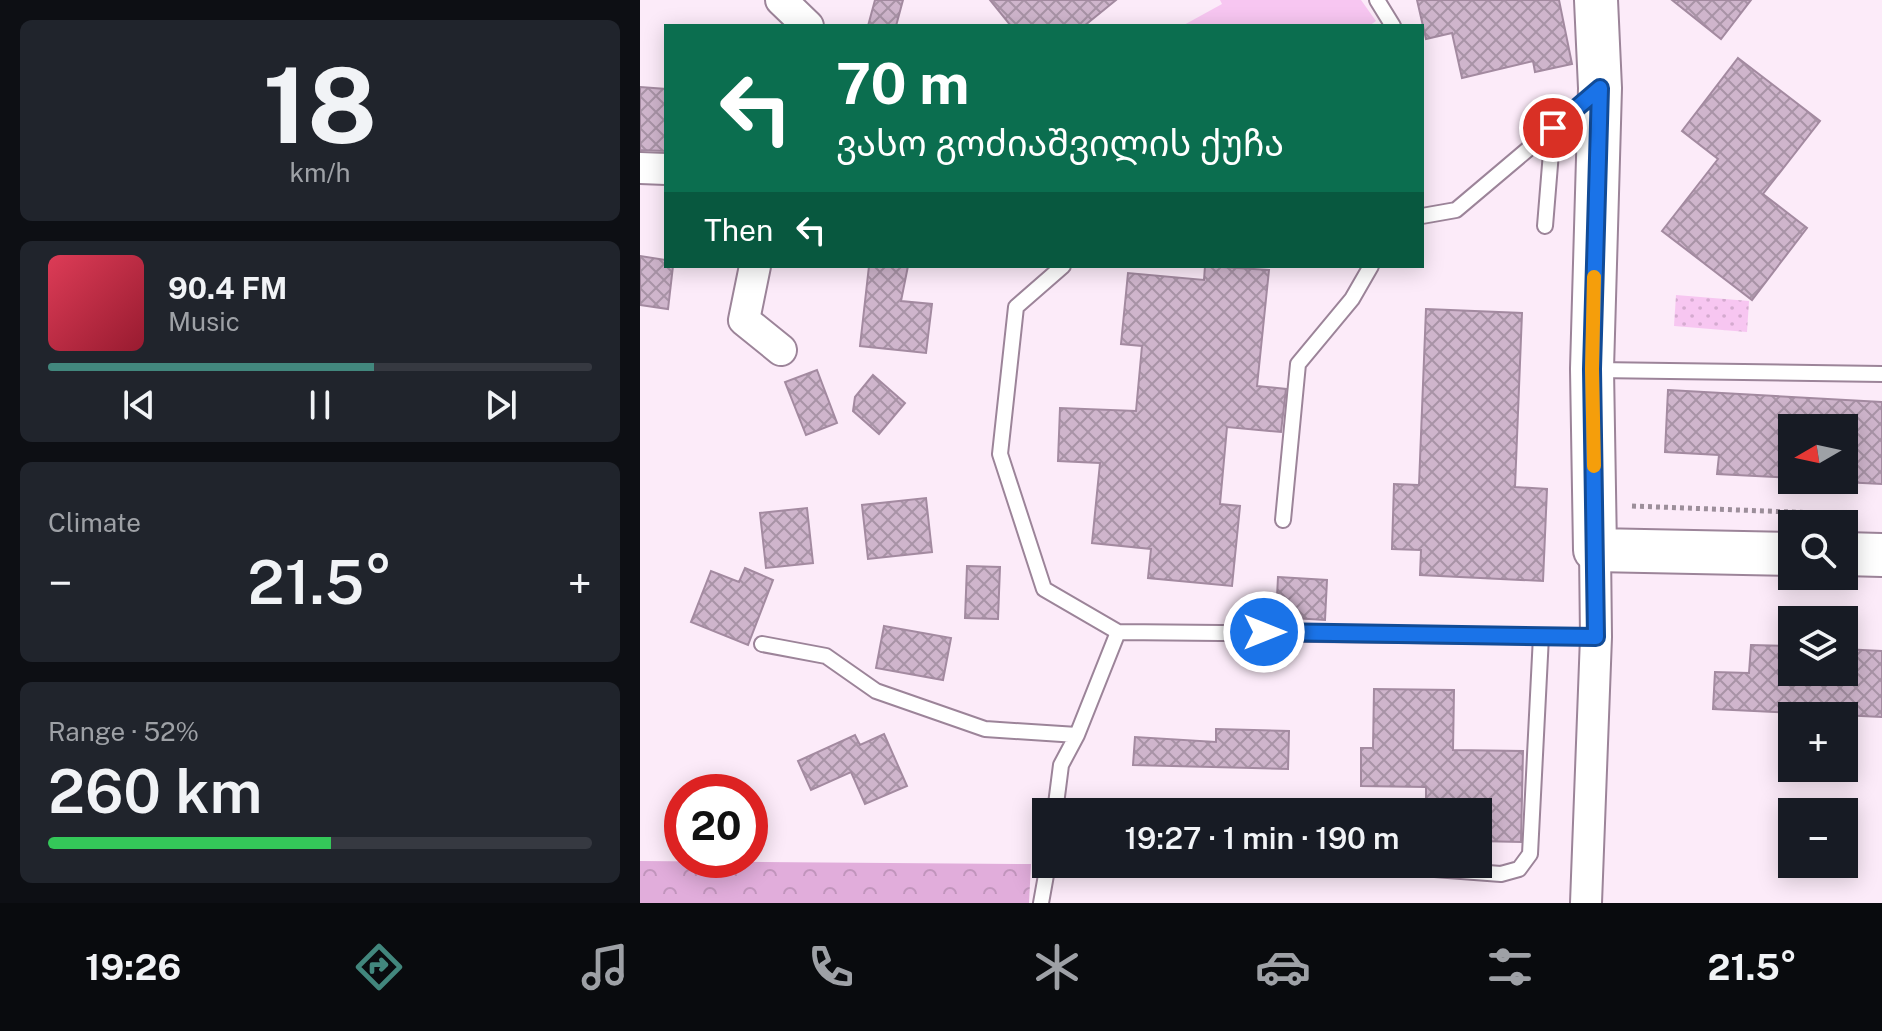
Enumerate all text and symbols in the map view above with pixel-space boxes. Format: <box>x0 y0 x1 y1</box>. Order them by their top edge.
text: 18 <box>263 44 377 166</box>
text: 70 m <box>836 51 969 117</box>
icon: left <box>704 56 808 160</box>
pin <box>1519 94 1587 162</box>
icon: arrive <box>1531 106 1575 150</box>
text: ვასო გოძიაშვილის ქუჩა <box>836 122 1284 164</box>
text: km/h <box>289 157 351 188</box>
icon: left <box>789 208 833 252</box>
text: Then <box>704 212 773 248</box>
text: 90.4 FM <box>168 270 287 306</box>
text: Music <box>168 306 240 337</box>
icon: previous <box>117 383 161 427</box>
icon: pause <box>298 383 342 427</box>
icon: next <box>479 383 523 427</box>
north arrow <box>1778 414 1858 494</box>
map controls <box>1778 414 1858 878</box>
text: Climate <box>48 507 141 538</box>
button: search <box>1778 510 1858 590</box>
text: 21.5° <box>248 547 392 618</box>
text: − <box>48 557 72 609</box>
text: + <box>568 557 592 609</box>
position arrow <box>1222 590 1306 674</box>
button: layers <box>1778 606 1858 686</box>
button: + <box>1778 702 1858 782</box>
text: Range · 52% <box>48 716 199 747</box>
text: 260 km <box>48 756 262 827</box>
speed limit sign: 20 <box>664 774 768 878</box>
button: − <box>1778 798 1858 878</box>
text: 19:27 · 1 min · 190 m <box>1125 820 1399 856</box>
icon: directions <box>351 939 407 995</box>
icon: music <box>577 939 633 995</box>
icon: phone <box>803 939 859 995</box>
icon: climate <box>1029 939 1085 995</box>
icon: car <box>1255 939 1311 995</box>
icon: filters <box>1482 939 1538 995</box>
text: 19:26 <box>85 946 181 988</box>
text: 21.5° <box>1708 946 1797 988</box>

